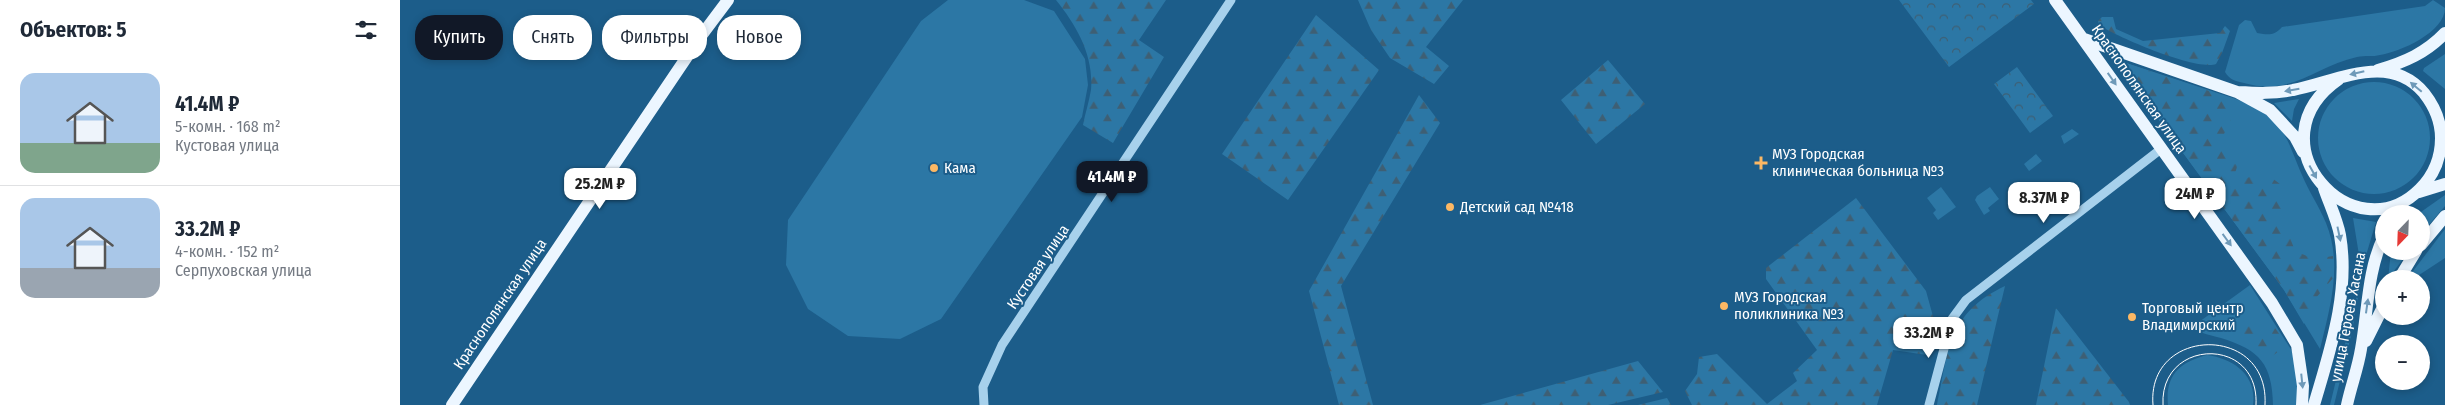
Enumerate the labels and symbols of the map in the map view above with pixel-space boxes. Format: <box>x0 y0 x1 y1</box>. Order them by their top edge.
street label: Краснополянская улица <box>2088 21 2190 157</box>
one-way arrow <box>2349 69 2364 77</box>
one-way arrow <box>2107 72 2117 86</box>
one-way arrow <box>2410 81 2423 92</box>
one-way arrow <box>2283 87 2299 95</box>
place label: МУЗ Городская клиническая больница №3 <box>1772 145 1944 180</box>
marker: МУЗ Городская клиническая больница №3 <box>1754 156 1768 170</box>
place label: Кама <box>944 159 976 177</box>
pin: 41.4M ₽ <box>1066 160 1158 203</box>
marker: Кама <box>928 162 940 174</box>
one-way arrow <box>2309 165 2317 180</box>
pin: 25.2M ₽ <box>554 168 646 210</box>
pin: 24M ₽ <box>2160 178 2230 220</box>
pin: 8.37M ₽ <box>1998 182 2090 224</box>
place label: Детский сад №418 <box>1459 198 1574 216</box>
marker: Детский сад №418 <box>1444 201 1456 213</box>
north arrow <box>2375 205 2430 260</box>
street label: Кустовая улица <box>1003 221 1073 313</box>
one-way arrow <box>2335 227 2343 243</box>
one-way arrow <box>2222 233 2232 247</box>
street label: Краснополянская улица <box>450 235 550 373</box>
street label: улица Героев Хасана <box>2327 251 2369 383</box>
place label: МУЗ Городская поликлиника №3 <box>1734 288 1844 323</box>
one-way arrow <box>2363 298 2371 314</box>
place label: Торговый центр Владимирский <box>2142 299 2244 334</box>
marker: МУЗ Городская поликлиника №3 <box>1718 300 1730 312</box>
marker: Торговый центр Владимирский <box>2126 311 2138 323</box>
pin: 33.2M ₽ <box>1883 316 1975 359</box>
one-way arrow <box>2298 373 2306 389</box>

